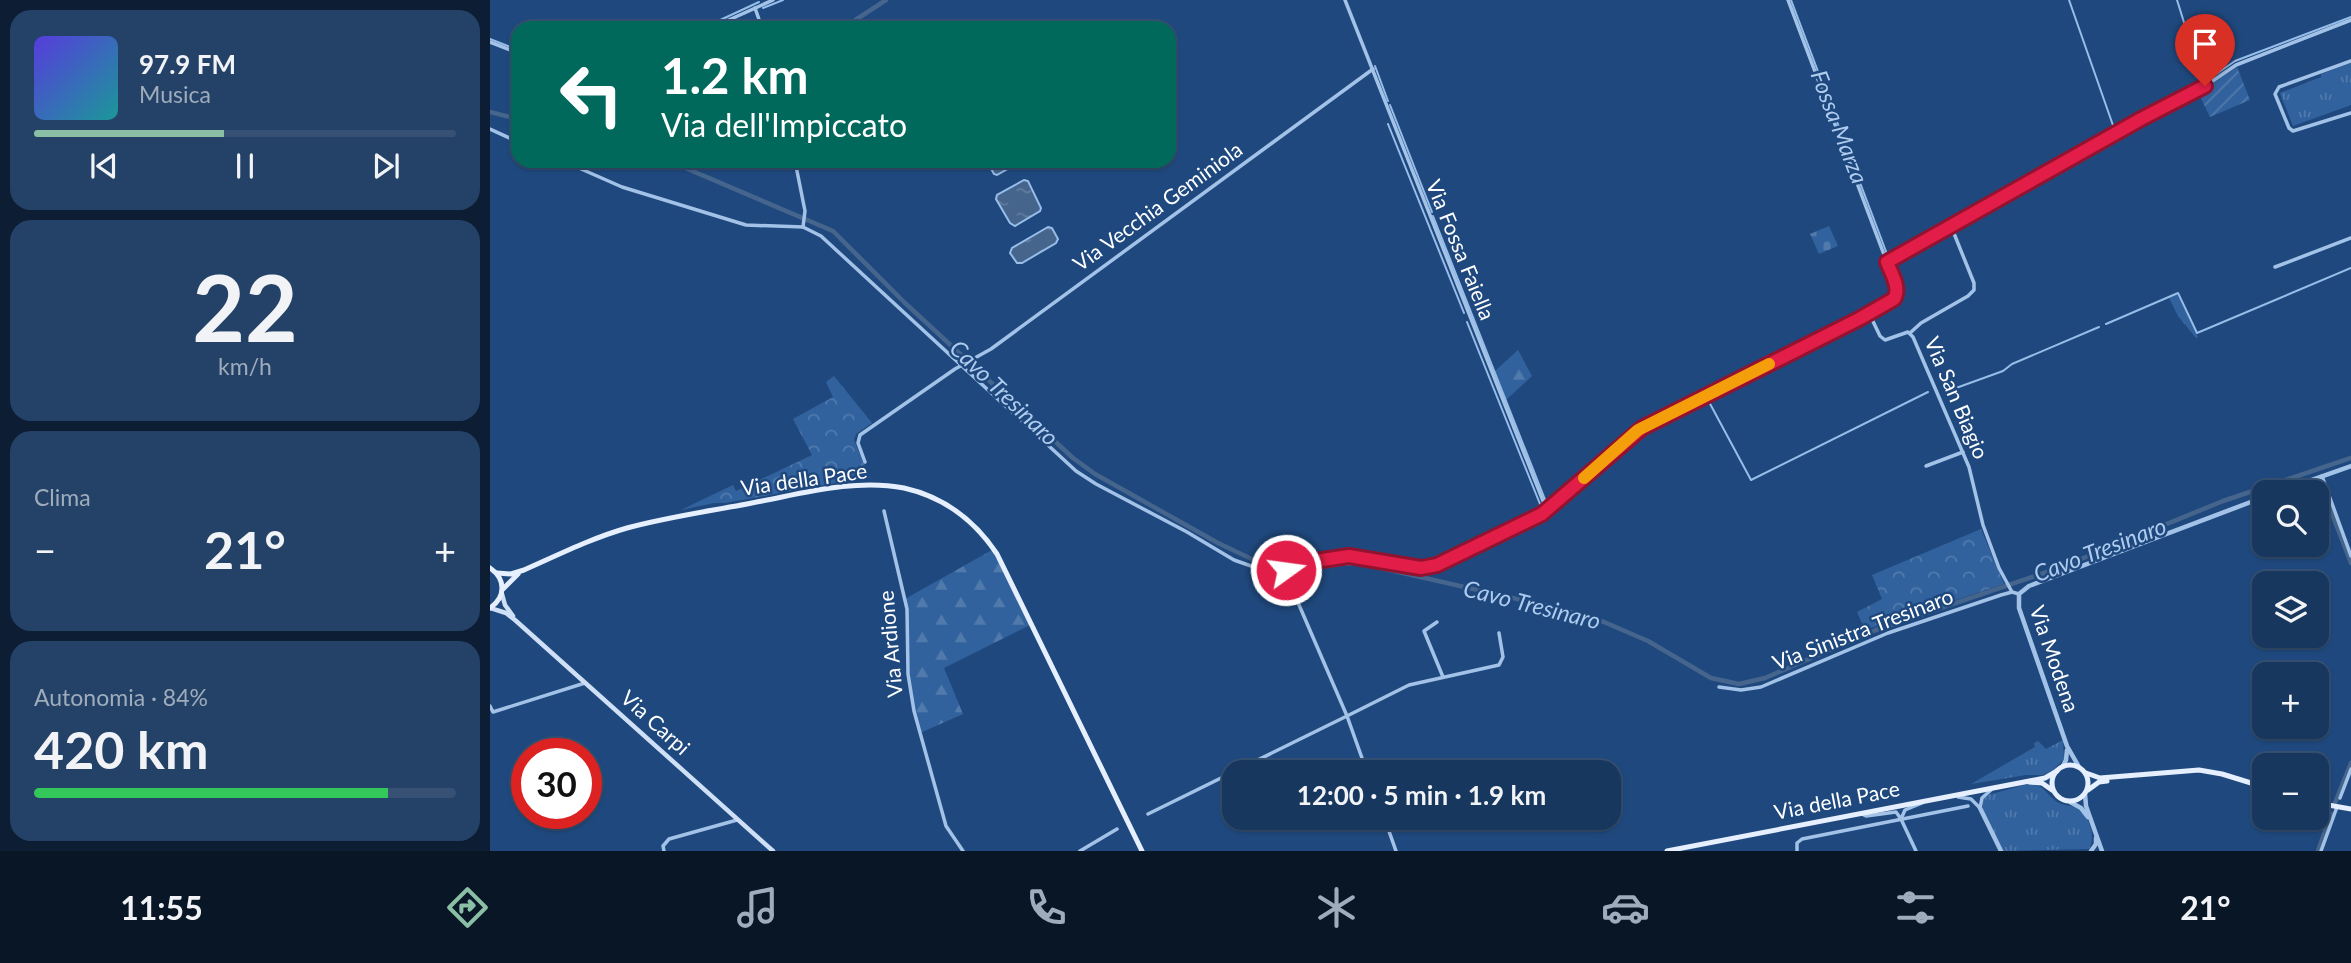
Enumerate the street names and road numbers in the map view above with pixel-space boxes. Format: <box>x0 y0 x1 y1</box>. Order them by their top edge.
street label: Via Vecchia Geminiola <box>1068 136 1247 276</box>
street label: Via Fossa Faiella <box>1422 176 1501 323</box>
street label: Via San Biagio <box>1920 332 1994 462</box>
street label: Via della Pace <box>739 457 869 500</box>
street label: Via Sinistra Tresinaro <box>1769 583 1956 675</box>
street label: Via Ardione <box>872 590 907 699</box>
street label: Via Modena <box>2026 602 2085 715</box>
street label: Via Carpi <box>616 684 696 759</box>
street label: Via della Pace <box>1772 775 1902 824</box>

